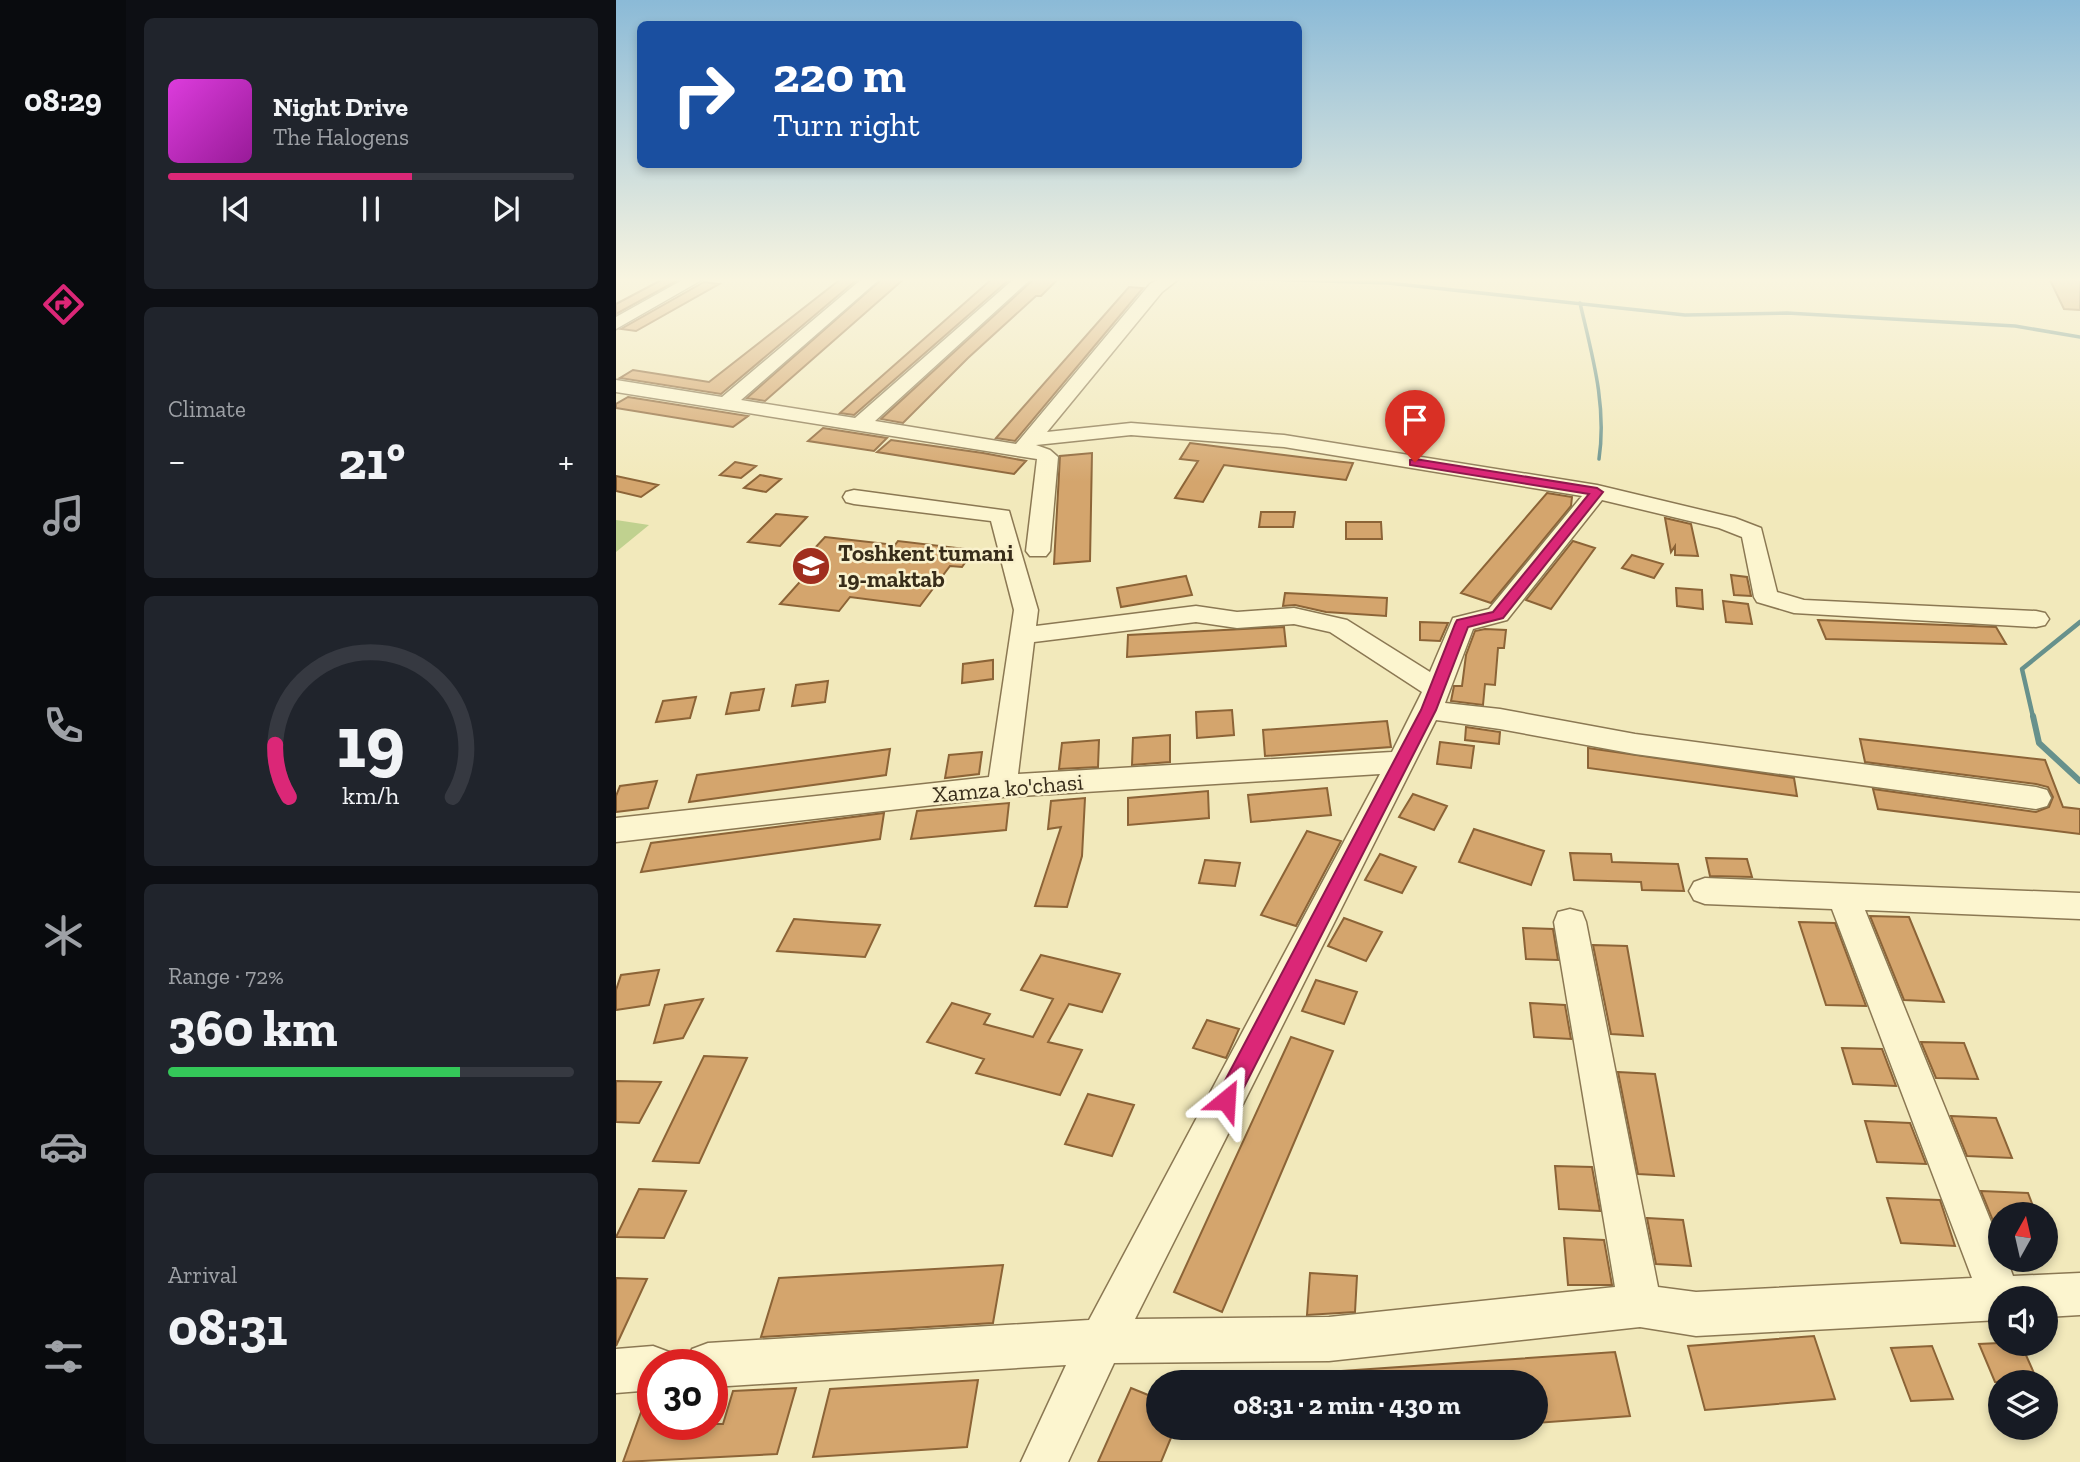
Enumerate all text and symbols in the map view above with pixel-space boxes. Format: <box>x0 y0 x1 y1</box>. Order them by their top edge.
text: 220 m <box>773 46 906 105</box>
icon: right <box>658 49 749 140</box>
text: 08:29 <box>24 81 102 119</box>
text: Night Drive <box>273 91 408 123</box>
text: Turn right <box>773 106 920 144</box>
text: The Halogens <box>273 123 409 151</box>
icon: previous <box>217 190 255 228</box>
icon: pause <box>352 190 390 228</box>
icon: next <box>487 190 525 228</box>
icon: directions <box>39 280 88 329</box>
pin <box>1385 390 1445 462</box>
text: Climate <box>168 395 246 423</box>
icon: arrive <box>1396 401 1434 439</box>
text: 21° <box>338 430 405 492</box>
text: − <box>168 438 186 484</box>
text: + <box>558 438 574 484</box>
icon: music <box>39 491 88 540</box>
place label: Toshkent tumani 19-maktab <box>838 539 1014 593</box>
school or university icon: Toshkent tumani 19-maktab <box>790 545 832 587</box>
text: 19 <box>337 698 405 786</box>
icon: phone <box>39 701 88 750</box>
street label: Xamza ko'chasi <box>932 767 1084 809</box>
text: km/h <box>342 780 400 810</box>
icon: climate <box>39 911 88 960</box>
text: Range · 72% <box>168 962 284 990</box>
text: 360 km <box>168 997 338 1059</box>
position arrow <box>1189 1063 1263 1137</box>
icon: car <box>39 1122 88 1171</box>
north arrow <box>1988 1202 2058 1272</box>
map controls <box>1988 1202 2058 1440</box>
text: Arrival <box>168 1261 237 1289</box>
button: sound <box>1988 1286 2058 1356</box>
text: 08:31 <box>168 1296 288 1358</box>
icon: filters <box>39 1332 88 1381</box>
speed limit sign: 30 <box>637 1349 728 1440</box>
button: layers <box>1988 1370 2058 1440</box>
text: 08:31 · 2 min · 430 m <box>1233 1389 1461 1421</box>

